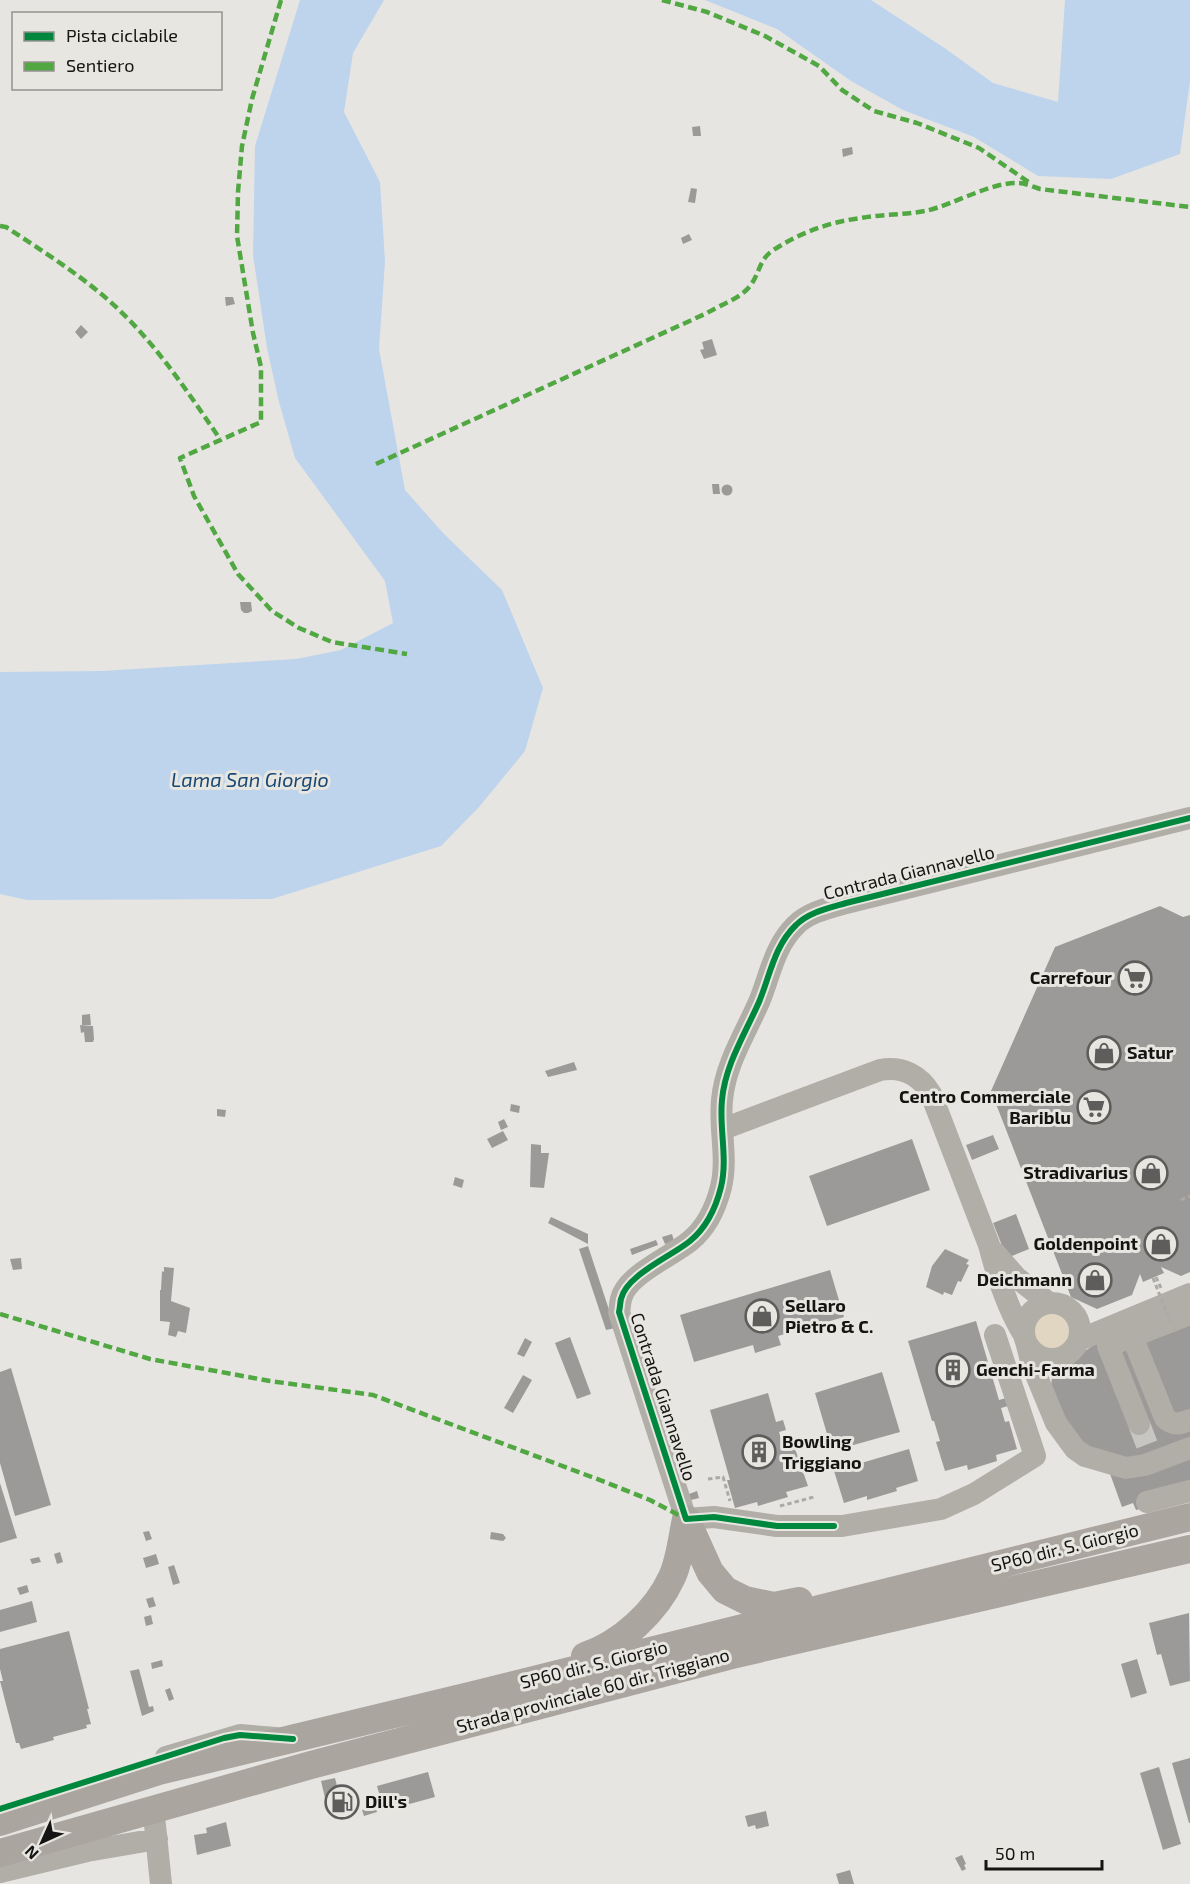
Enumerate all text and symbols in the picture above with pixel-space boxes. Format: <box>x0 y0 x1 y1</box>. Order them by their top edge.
legend <box>12 12 222 90</box>
text: Pista ciclabile <box>66 24 178 46</box>
text: Sentiero <box>66 54 134 76</box>
water label: Lama San Giorgio <box>171 767 329 791</box>
street label: Contrada Giannavello <box>821 840 997 904</box>
supermarket icon: Carrefour <box>1117 960 1153 996</box>
place label: Carrefour <box>1030 966 1112 988</box>
shop icon: Satur <box>1086 1035 1122 1071</box>
place label: Satur <box>1127 1041 1174 1063</box>
place label: Centro Commerciale Bariblu <box>899 1085 1071 1128</box>
supermarket icon: Centro Commerciale Bariblu <box>1076 1089 1112 1125</box>
shop icon: Stradivarius <box>1133 1155 1169 1191</box>
place label: Stradivarius <box>1023 1161 1128 1183</box>
shop icon: Goldenpoint <box>1143 1226 1179 1262</box>
place label: Goldenpoint <box>1034 1232 1139 1254</box>
shop icon: Deichmann <box>1077 1262 1113 1298</box>
place label: Deichmann <box>977 1268 1072 1290</box>
place label: Sellaro Pietro & C. <box>785 1294 873 1337</box>
shop icon: Sellaro Pietro & C. <box>744 1298 780 1334</box>
street label: Contrada Giannavello <box>626 1310 702 1484</box>
building icon: Genchi-Farma <box>935 1352 971 1388</box>
place label: Genchi-Farma <box>976 1358 1095 1380</box>
place label: Bowling Triggiano <box>782 1430 862 1473</box>
building icon: Bowling Triggiano <box>741 1434 777 1470</box>
street label: SP60 dir. S. Giorgio <box>989 1518 1141 1576</box>
street label: SP60 dir. S. Giorgio <box>518 1635 670 1693</box>
street label: Strada provinciale 60 dir. Triggiano <box>454 1643 732 1737</box>
fuel station icon: Dill's <box>324 1784 360 1820</box>
place label: Dill's <box>365 1790 407 1812</box>
north arrow <box>12 1812 72 1872</box>
scale bar <box>986 1833 1102 1871</box>
text: N <box>20 1842 42 1864</box>
text: 50 m <box>995 1842 1035 1864</box>

